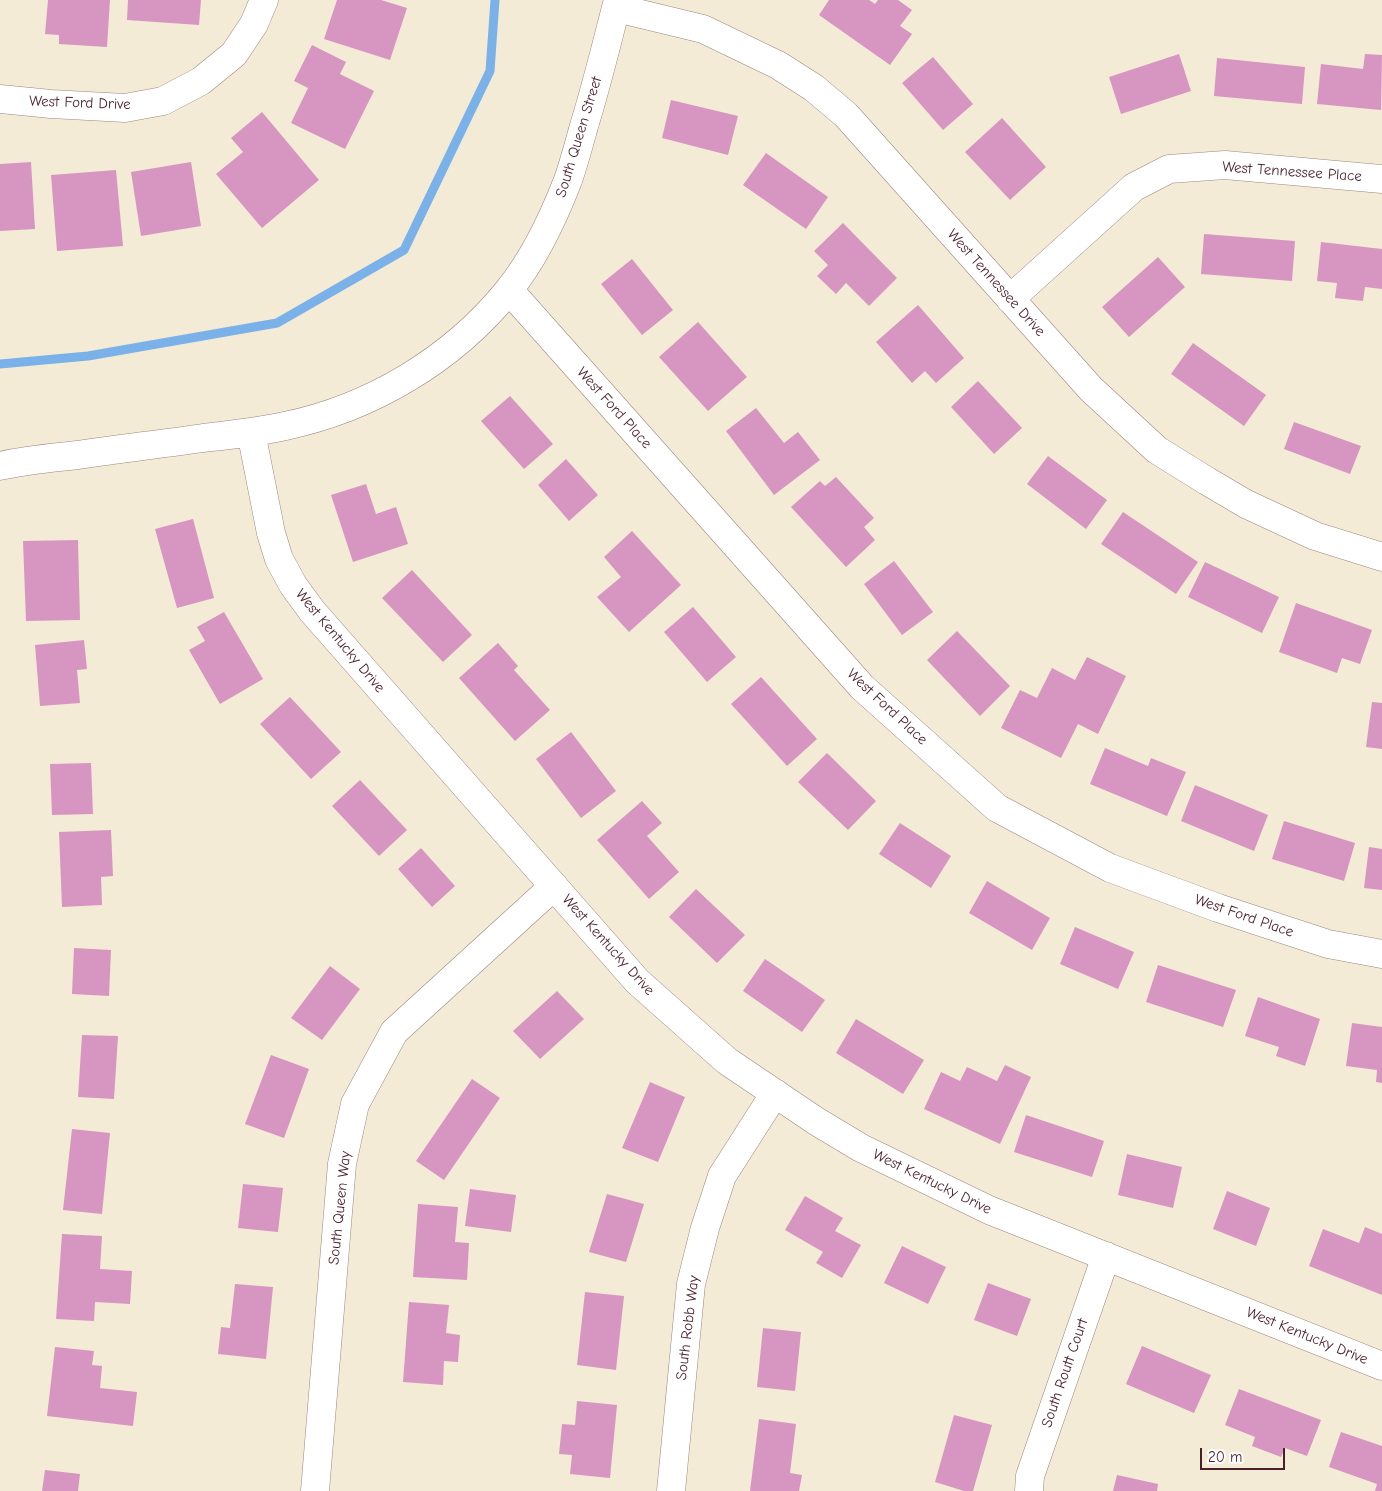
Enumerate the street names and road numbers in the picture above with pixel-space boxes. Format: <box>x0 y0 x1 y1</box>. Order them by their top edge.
street label: South Queen Street <box>552 74 606 200</box>
street label: West Ford Drive <box>29 92 131 114</box>
street label: West Tennessee Place <box>1222 158 1362 186</box>
street label: West Tennessee Drive <box>943 226 1049 340</box>
street label: West Ford Place <box>573 364 655 452</box>
street label: West Kentucky Drive <box>291 586 389 696</box>
street label: West Ford Place <box>843 665 931 749</box>
street label: West Kentucky Drive <box>558 891 658 999</box>
street label: West Ford Place <box>1192 891 1296 941</box>
street label: West Kentucky Drive <box>870 1145 994 1219</box>
street label: South Queen Way <box>325 1150 355 1266</box>
street label: South Robb Way <box>673 1275 703 1381</box>
street label: West Kentucky Drive <box>1244 1303 1370 1369</box>
street label: South Routt Court <box>1038 1316 1092 1430</box>

